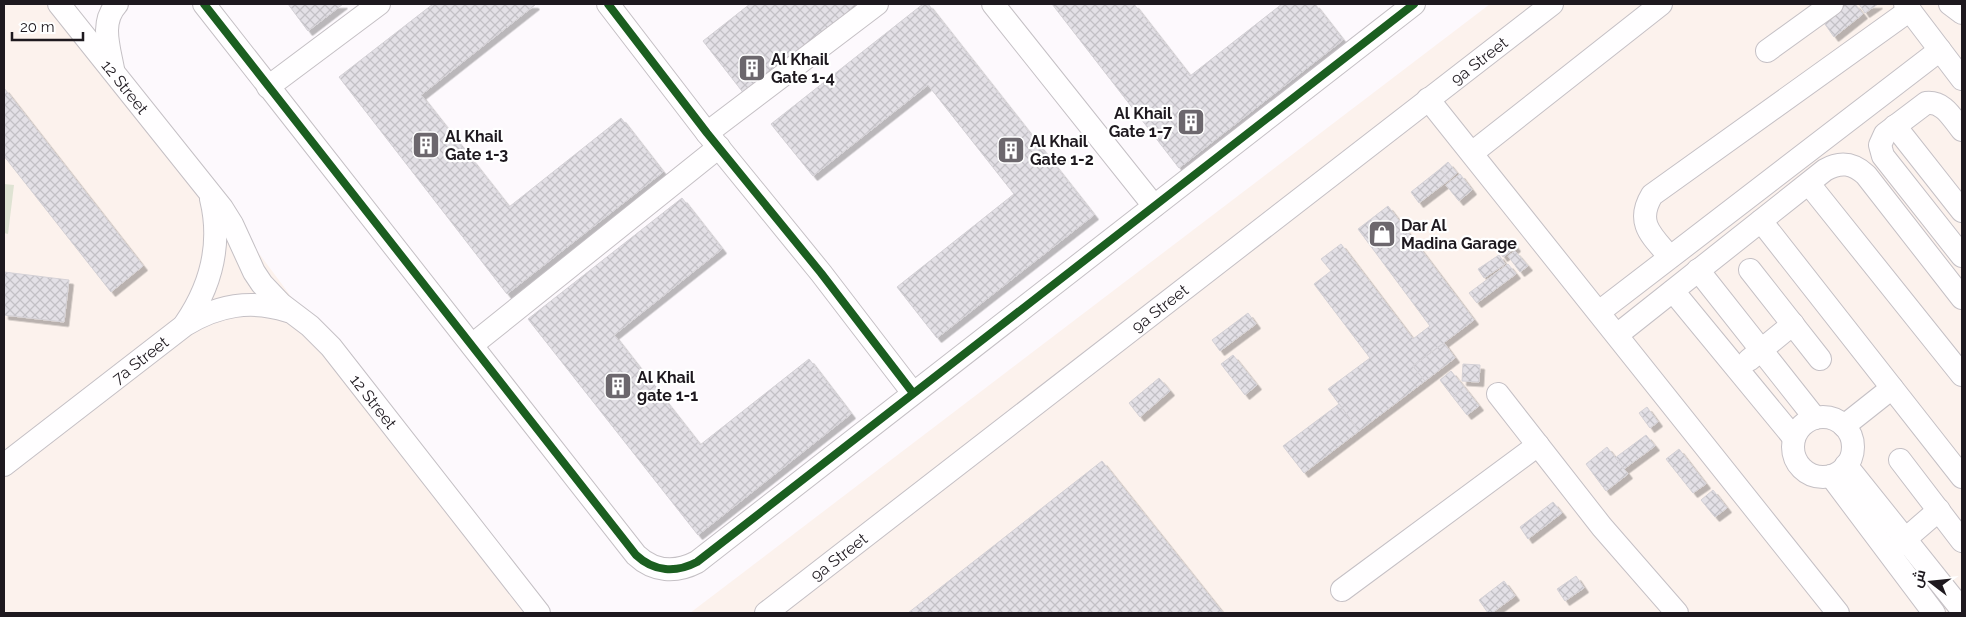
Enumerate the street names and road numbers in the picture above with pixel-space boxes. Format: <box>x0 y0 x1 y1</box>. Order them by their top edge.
street label: 9a Street <box>1447 33 1512 89</box>
street label: 12 Street <box>97 56 152 118</box>
street label: 9a Street <box>1128 280 1193 336</box>
street label: 7a Street <box>109 332 173 388</box>
street label: 12 Street <box>346 371 401 433</box>
street label: 9a Street <box>807 529 872 585</box>

